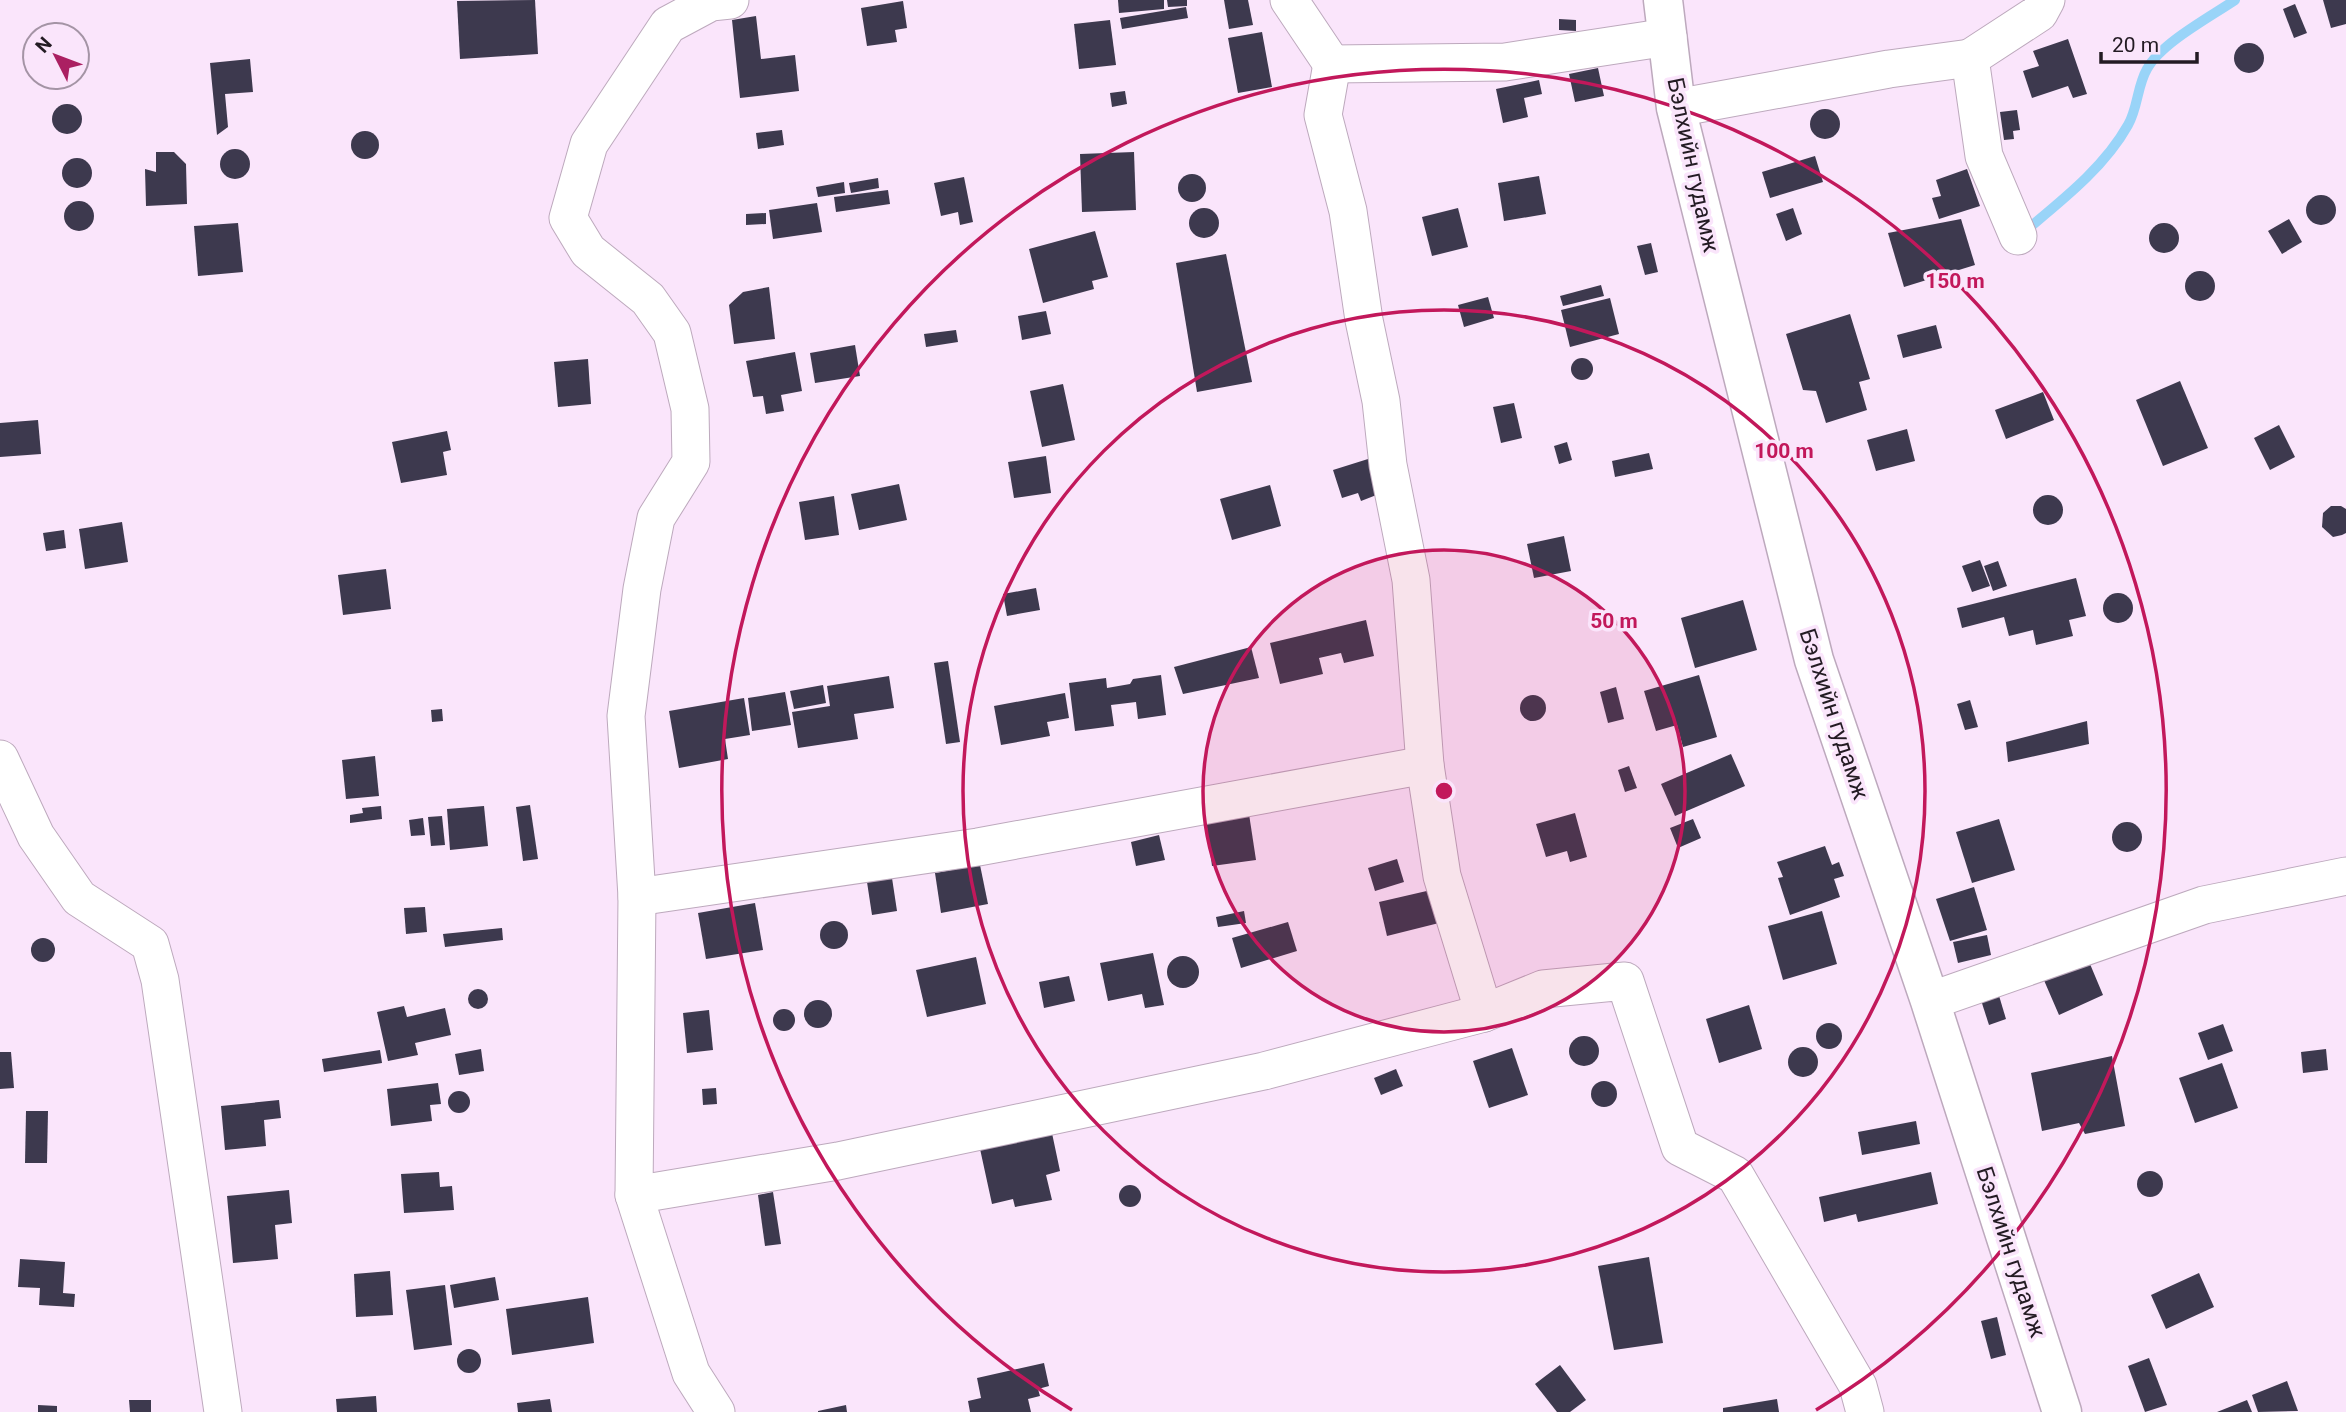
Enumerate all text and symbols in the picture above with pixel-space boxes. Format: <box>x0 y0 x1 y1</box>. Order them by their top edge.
north arrow <box>21 21 91 91</box>
scale bar <box>2101 21 2197 65</box>
text: N <box>31 32 57 58</box>
text: 20 m <box>2112 33 2159 57</box>
street label: Бэлхийн гудамж <box>1661 75 1725 255</box>
text: 150 m <box>1925 269 1985 293</box>
text: 100 m <box>1754 439 1814 463</box>
text: 50 m <box>1590 609 1638 633</box>
street label: Бэлхийн гудамж <box>1794 625 1874 803</box>
centre of rings <box>1432 779 1456 803</box>
street label: Бэлхийн гудамж <box>1971 1163 2051 1341</box>

